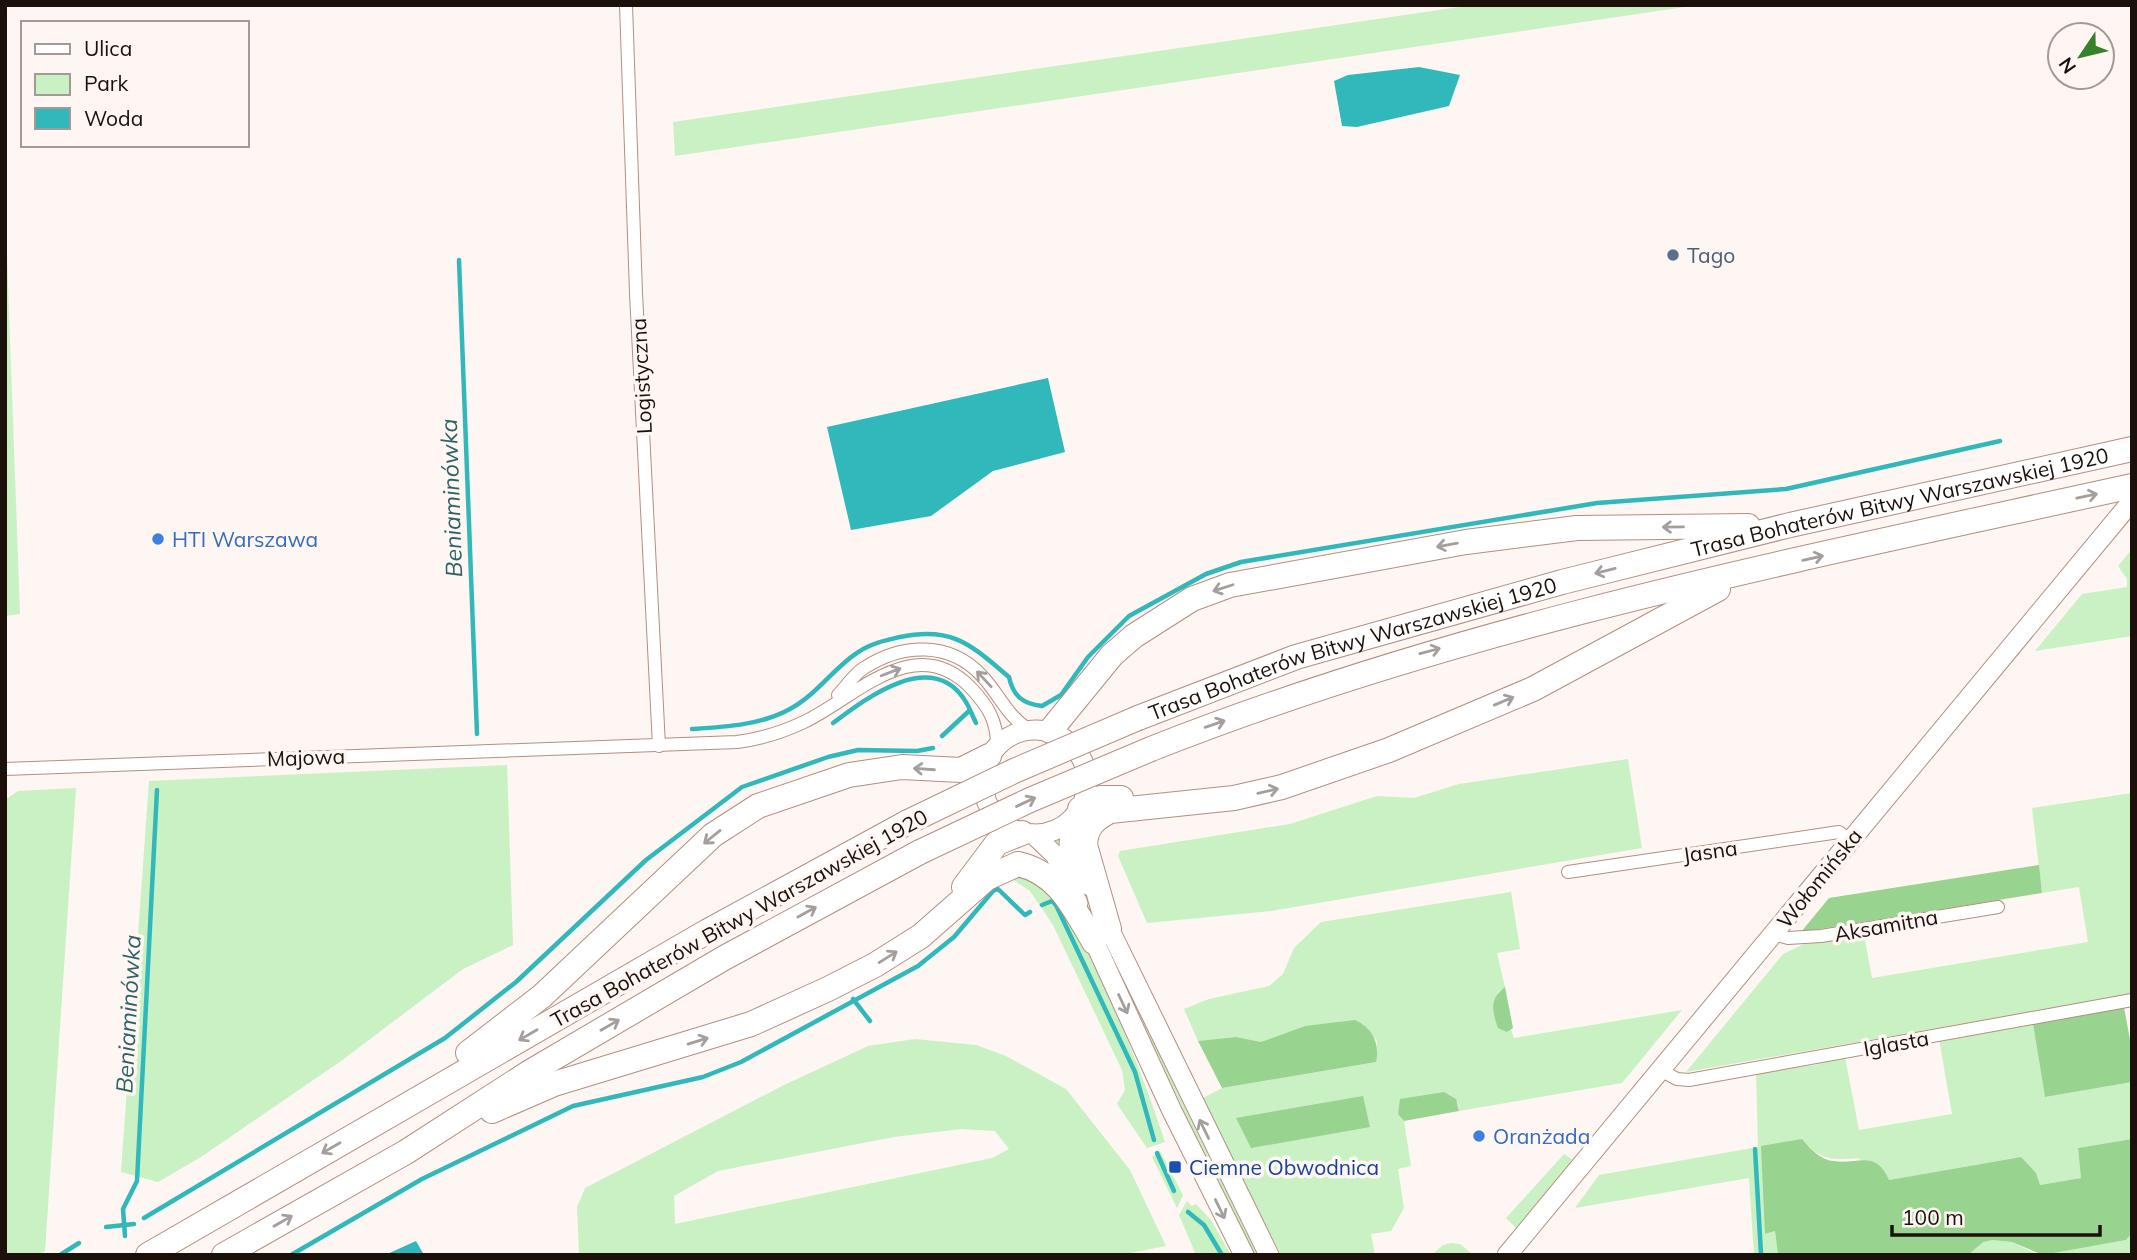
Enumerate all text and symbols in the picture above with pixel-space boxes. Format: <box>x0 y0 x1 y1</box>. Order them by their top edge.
legend <box>21 21 248 147</box>
north arrow <box>2046 21 2116 91</box>
text: Ulica <box>84 35 132 61</box>
text: N <box>2053 53 2081 79</box>
text: Park <box>84 70 128 96</box>
text: Woda <box>84 105 143 131</box>
place label: Tago <box>1687 242 1735 268</box>
marker: Tago <box>1665 247 1681 263</box>
street label: Logistyczna <box>625 317 657 435</box>
water label: Beniaminówka <box>434 418 468 578</box>
street label: Trasa Bohaterów Bitwy Warszawskiej 1920 <box>1689 442 2111 562</box>
one-way arrow <box>2075 489 2098 503</box>
one-way arrow <box>1662 520 1685 534</box>
place label: HTI Warszawa <box>172 526 318 552</box>
marker: HTI Warszawa <box>150 531 166 547</box>
one-way arrow <box>1436 539 1459 552</box>
one-way arrow <box>1801 551 1824 565</box>
one-way arrow <box>1594 565 1617 578</box>
street label: Trasa Bohaterów Bitwy Warszawskiej 1920 <box>1145 571 1560 726</box>
one-way arrow <box>1213 583 1235 595</box>
one-way arrow <box>1419 644 1441 657</box>
one-way arrow <box>880 664 901 677</box>
one-way arrow <box>975 671 992 688</box>
one-way arrow <box>1492 694 1514 707</box>
one-way arrow <box>1203 717 1225 729</box>
street label: Majowa <box>267 743 345 771</box>
one-way arrow <box>913 762 936 775</box>
one-way arrow <box>1256 783 1279 797</box>
one-way arrow <box>1015 795 1036 808</box>
street label: Trasa Bohaterów Bitwy Warszawskiej 1920 <box>546 803 932 1033</box>
street label: Wołomińska <box>1771 823 1867 933</box>
one-way arrow <box>704 829 722 845</box>
street label: Jasna <box>1681 834 1739 868</box>
street label: Aksamitna <box>1832 903 1940 947</box>
one-way arrow <box>796 905 817 918</box>
water label: Beniaminówka <box>109 934 147 1094</box>
one-way arrow <box>878 950 898 964</box>
one-way arrow <box>1117 992 1130 1014</box>
one-way arrow <box>599 1018 619 1032</box>
street label: Iglasta <box>1861 1024 1931 1062</box>
one-way arrow <box>518 1028 538 1042</box>
one-way arrow <box>687 1034 709 1046</box>
one-way arrow <box>1197 1119 1211 1140</box>
place label: Oranżada <box>1493 1123 1590 1149</box>
marker: Oranżada <box>1471 1128 1487 1144</box>
one-way arrow <box>321 1142 341 1156</box>
place label: Ciemne Obwodnica <box>1189 1154 1379 1180</box>
marker: Ciemne Obwodnica <box>1167 1159 1183 1175</box>
scale bar <box>1892 1194 2100 1238</box>
one-way arrow <box>1213 1198 1227 1219</box>
text: 100 m <box>1902 1204 1964 1230</box>
one-way arrow <box>273 1214 293 1228</box>

